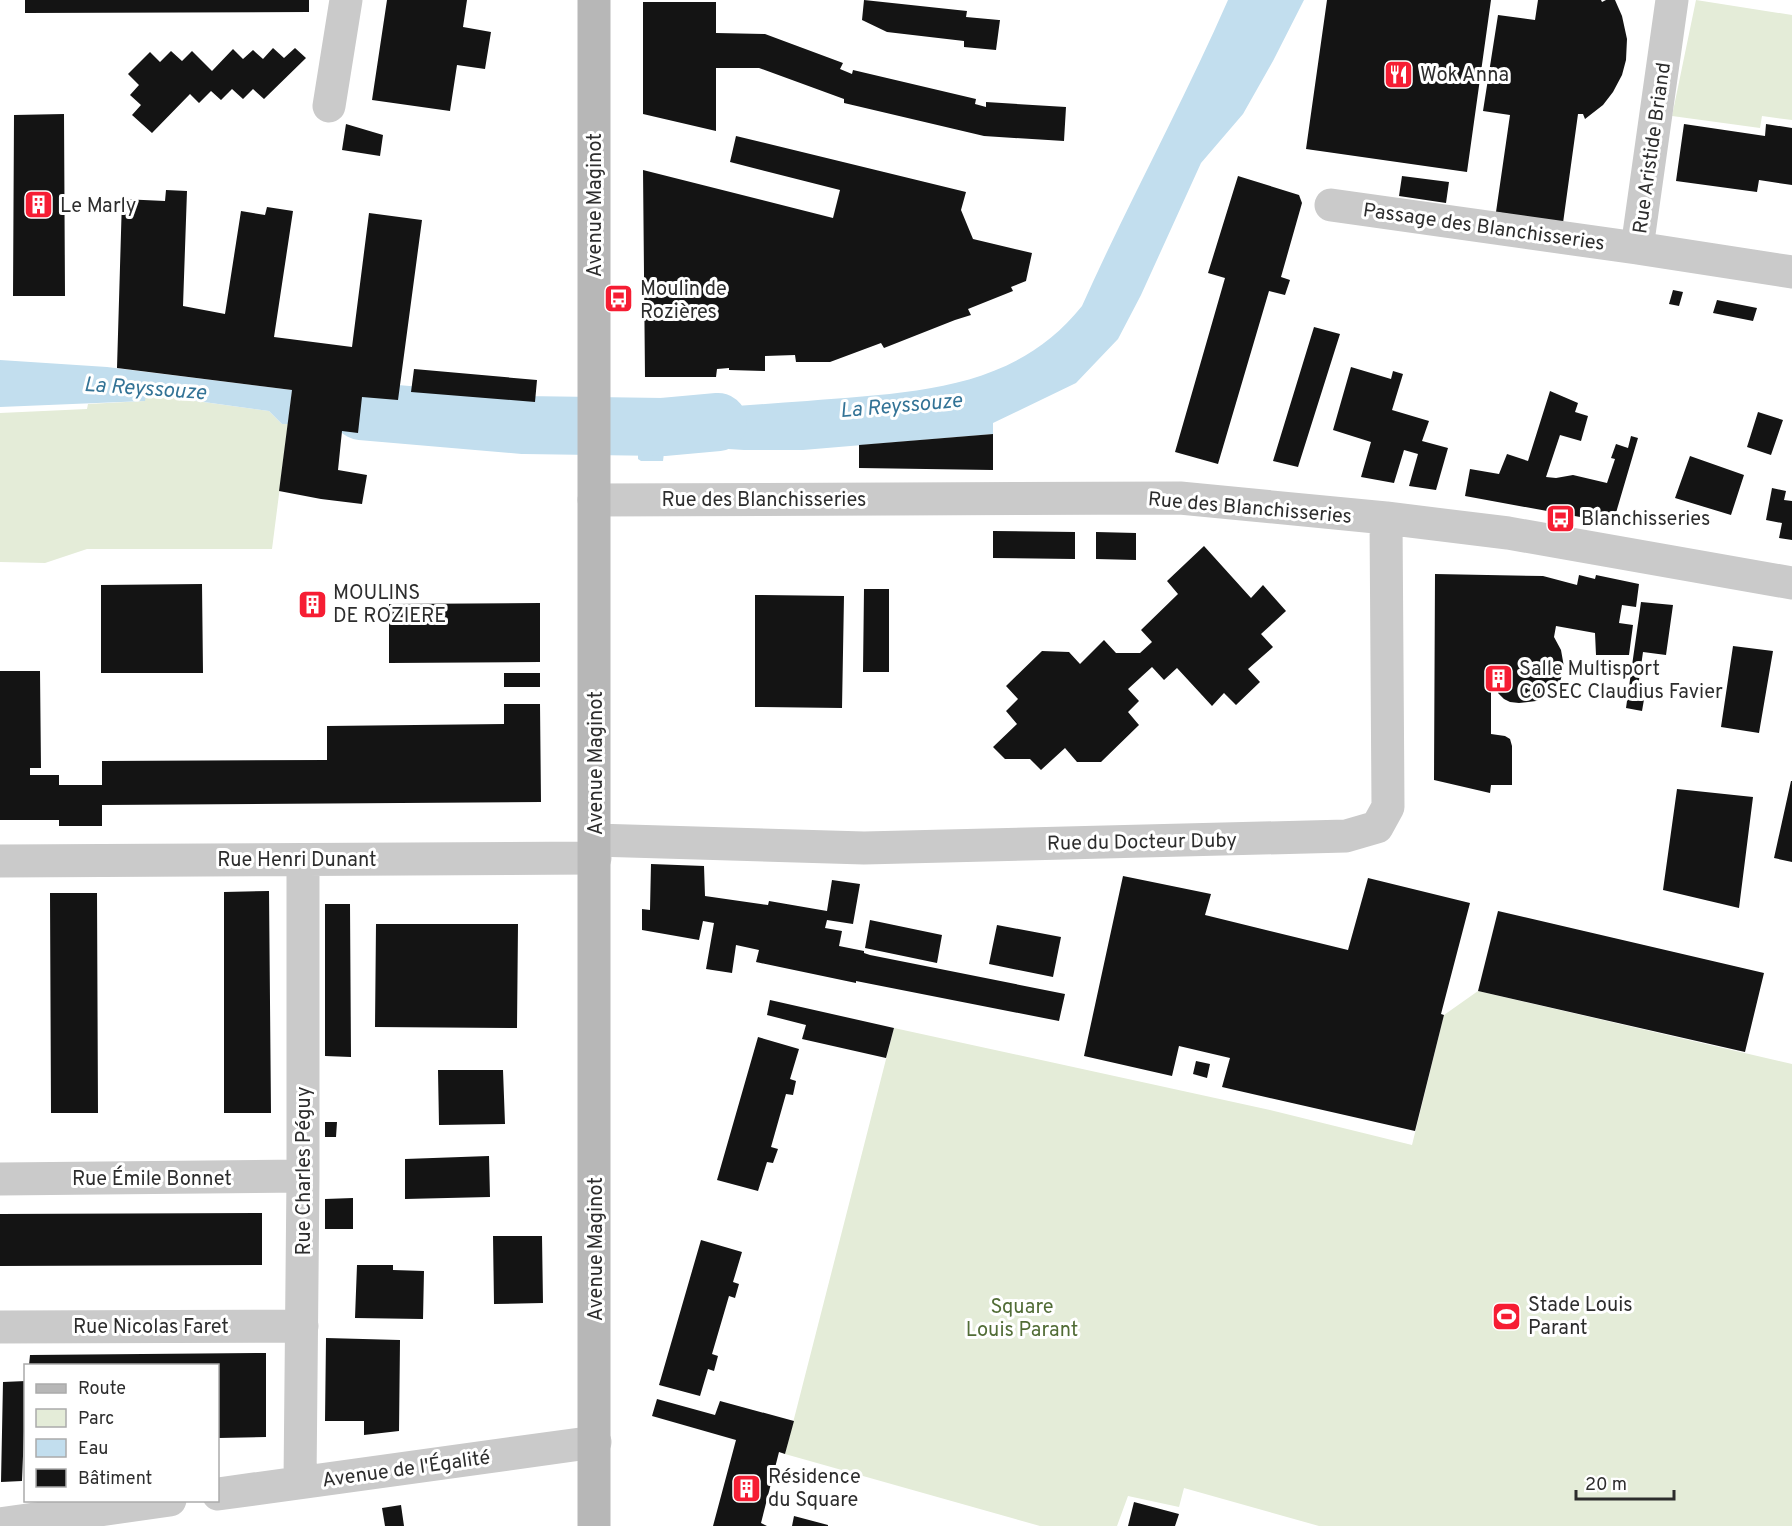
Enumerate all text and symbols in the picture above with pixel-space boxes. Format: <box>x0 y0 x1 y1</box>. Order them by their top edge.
restaurant icon: Wok Anna <box>1383 58 1415 90</box>
street label: Rue Aristide Briand <box>1628 61 1678 236</box>
place label: Wok Anna <box>1420 63 1509 89</box>
street label: Avenue Maginot <box>583 133 609 277</box>
building icon: Le Marly <box>23 189 55 221</box>
place label: Le Marly <box>60 194 136 220</box>
street label: Passage des Blanchisseries <box>1361 198 1606 258</box>
place label: Moulin de Rozières <box>640 277 727 326</box>
bus stop icon: Moulin de Rozières <box>603 283 635 315</box>
water label: La Reyssouze <box>83 372 208 407</box>
water label: La Reyssouze <box>839 388 965 425</box>
street label: Rue des Blanchisseries <box>1147 487 1353 531</box>
street label: Rue des Blanchisseries <box>662 488 866 514</box>
bus stop icon: Blanchisseries <box>1544 502 1576 534</box>
place label: Blanchisseries <box>1581 507 1710 533</box>
place label: MOULINS DE ROZIERE <box>333 581 446 630</box>
building icon: MOULINS DE ROZIERE <box>296 588 328 620</box>
place label: Salle Multisport COSEC Claudius Favier <box>1519 657 1723 706</box>
building icon: Salle Multisport COSEC Claudius Favier <box>1482 663 1514 695</box>
street label: Avenue Maginot <box>584 691 610 835</box>
street label: Rue du Docteur Duby <box>1047 828 1237 858</box>
street label: Rue Henri Dunant <box>217 848 377 874</box>
street label: Rue Charles Péguy <box>292 1087 318 1255</box>
street label: Rue Émile Bonnet <box>72 1165 232 1193</box>
street label: Avenue Maginot <box>584 1177 610 1321</box>
place label: Stade Louis Parant <box>1528 1293 1633 1342</box>
park label: Square Louis Parant <box>966 1295 1078 1344</box>
sports icon: Stade Louis Parant <box>1491 1300 1523 1332</box>
street label: Rue Nicolas Faret <box>73 1315 229 1341</box>
legend <box>24 1364 219 1502</box>
text: Route <box>78 1378 126 1401</box>
text: Parc <box>78 1408 114 1431</box>
text: Eau <box>78 1438 108 1461</box>
street label: Avenue de l'Égalité <box>320 1443 492 1495</box>
scale bar <box>1576 1463 1674 1501</box>
place label: Résidence du Square <box>768 1465 861 1514</box>
text: Bâtiment <box>78 1468 152 1491</box>
building icon: Résidence du Square <box>731 1472 763 1504</box>
text: 20 m <box>1585 1474 1627 1497</box>

